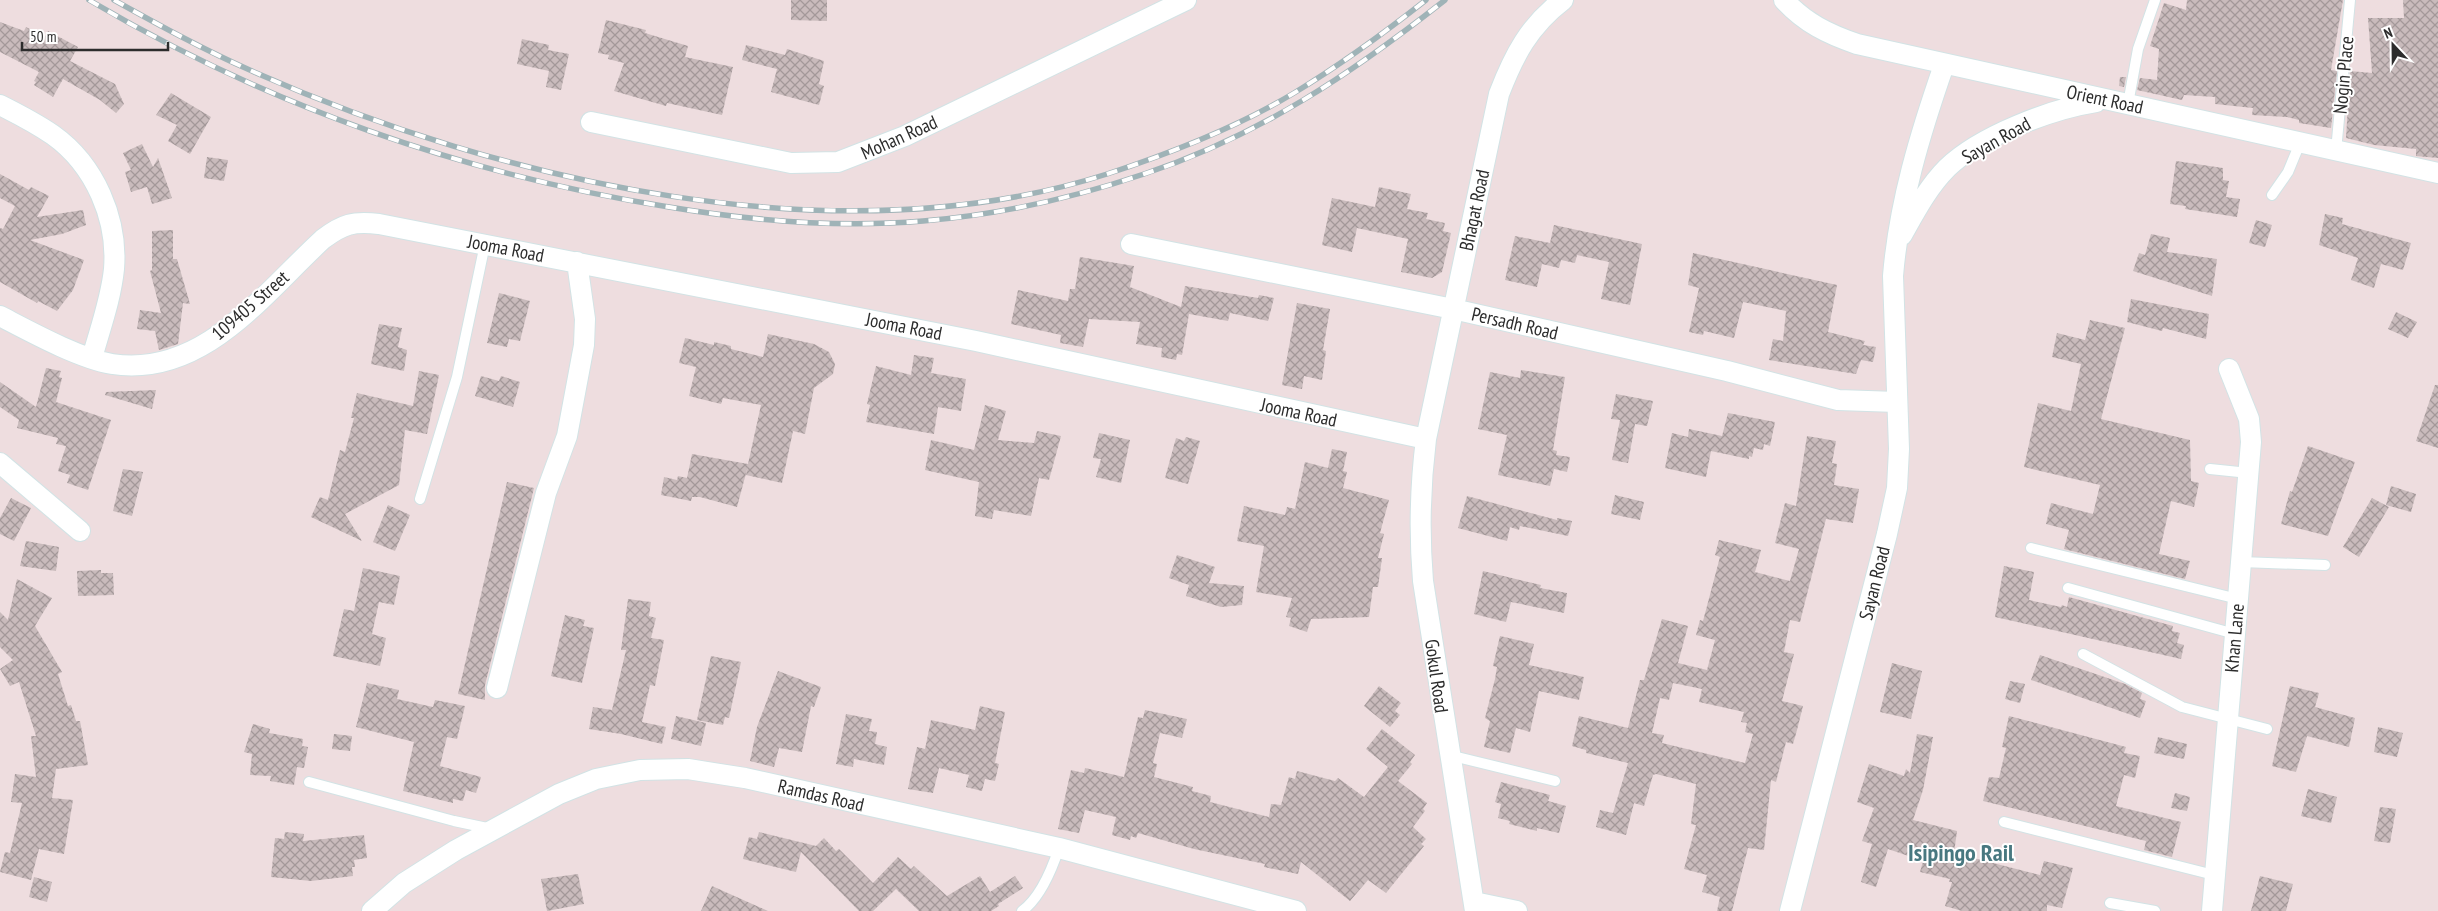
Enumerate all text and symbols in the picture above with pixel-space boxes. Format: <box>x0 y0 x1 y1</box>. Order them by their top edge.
scale bar <box>22 20 169 52</box>
north arrow <box>2368 20 2418 70</box>
text: N <box>2381 23 2395 43</box>
text: 50 m <box>30 27 56 46</box>
street label: Nogin Place <box>2328 35 2358 115</box>
street label: Orient Road <box>2065 79 2145 119</box>
street label: Mohan Road <box>857 110 941 164</box>
street label: Sayan Road <box>1957 111 2035 169</box>
street label: Bhagat Road <box>1454 167 1494 253</box>
street label: Jooma Road <box>465 229 546 267</box>
street label: 109405 Street <box>206 264 294 345</box>
street label: Persadh Road <box>1469 301 1561 345</box>
street label: Jooma Road <box>863 307 944 345</box>
street label: Jooma Road <box>1258 392 1339 432</box>
street label: Sayan Road <box>1853 544 1895 622</box>
street label: Khan Lane <box>2219 602 2249 673</box>
street label: Gokul Road <box>1420 638 1454 714</box>
street label: Ramdas Road <box>776 773 866 817</box>
district label: Isipingo Rail <box>1908 837 2014 868</box>

